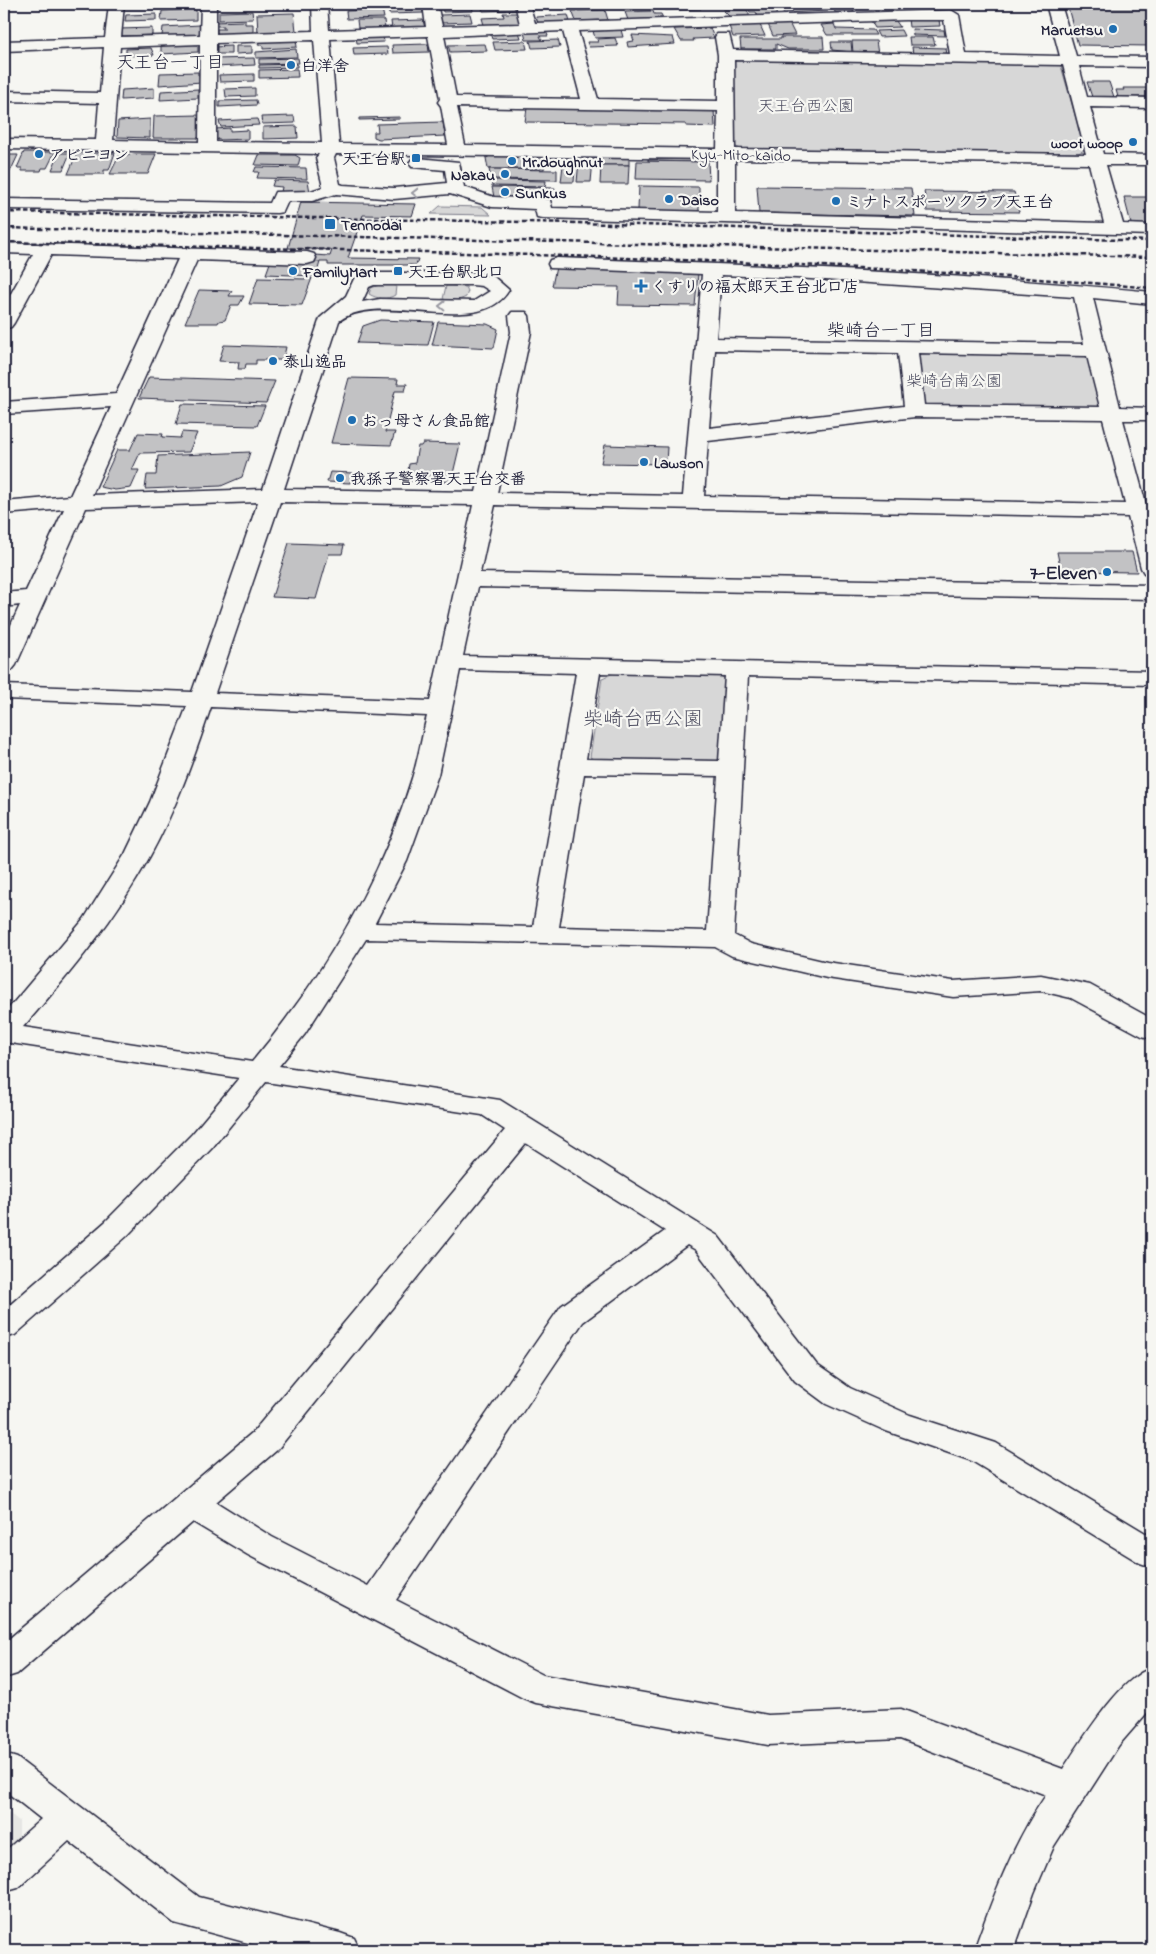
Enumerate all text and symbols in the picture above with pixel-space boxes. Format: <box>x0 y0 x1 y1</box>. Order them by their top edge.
place label: Maruetsu <box>1041 19 1103 43</box>
marker: Maruetsu <box>1107 23 1119 35</box>
district label: 天王台一丁目 <box>116 51 224 77</box>
place label: 白洋舍 <box>301 55 349 79</box>
marker: 白洋舍 <box>285 59 297 71</box>
park label: 天王台西公園 <box>758 95 854 119</box>
place label: woot woop <box>1051 132 1123 156</box>
marker: woot woop <box>1127 136 1139 148</box>
street label: Kyu-Mito-kaido <box>691 143 791 169</box>
place label: アビニヨン <box>49 144 129 168</box>
marker: アビニヨン <box>33 148 45 160</box>
place label: 天王台駅 <box>342 148 406 172</box>
place label: Mr.doughnut <box>522 151 604 176</box>
marker: 天王台駅 <box>410 152 422 164</box>
marker: Mr.doughnut <box>506 155 518 167</box>
place label: Nakau <box>451 164 495 188</box>
marker: Nakau <box>499 168 511 180</box>
place label: Sunkus <box>515 182 567 206</box>
marker: Sunkus <box>499 186 511 198</box>
one-way arrow <box>411 188 419 199</box>
place label: Daiso <box>678 189 719 213</box>
place label: ミナトスポーツクラブ天王台 <box>846 191 1054 215</box>
marker: Daiso <box>663 193 675 205</box>
marker: ミナトスポーツクラブ天王台 <box>830 195 842 207</box>
place label: Tennodai <box>341 214 402 238</box>
marker: Tennodai <box>323 217 337 231</box>
place label: FamilyMart <box>302 261 378 286</box>
place label: 天王台駅北口 <box>408 261 504 285</box>
marker: FamilyMart <box>287 265 299 277</box>
marker: 天王台駅北口 <box>392 265 404 277</box>
place label: くすりの福太郎天王台北口店 <box>651 276 859 300</box>
marker: くすりの福太郎天王台北口店 <box>635 280 647 292</box>
one-way arrow <box>438 301 446 311</box>
district label: 柴崎台一丁目 <box>827 319 935 345</box>
place label: 泰山逸品 <box>283 351 347 375</box>
marker: 泰山逸品 <box>267 355 279 367</box>
park label: 柴崎台南公園 <box>906 370 1002 394</box>
place label: おっ母さん食品館 <box>362 410 490 434</box>
marker: おっ母さん食品館 <box>346 414 358 426</box>
place label: Lawson <box>654 452 704 476</box>
marker: Lawson <box>638 456 650 468</box>
place label: 我孫子警察署天王台交番 <box>350 468 526 492</box>
marker: 我孫子警察署天王台交番 <box>334 472 346 484</box>
place label: 7-Eleven <box>1030 560 1097 589</box>
marker: 7-Eleven <box>1101 566 1113 578</box>
park label: 柴崎台西公園 <box>583 706 703 735</box>

